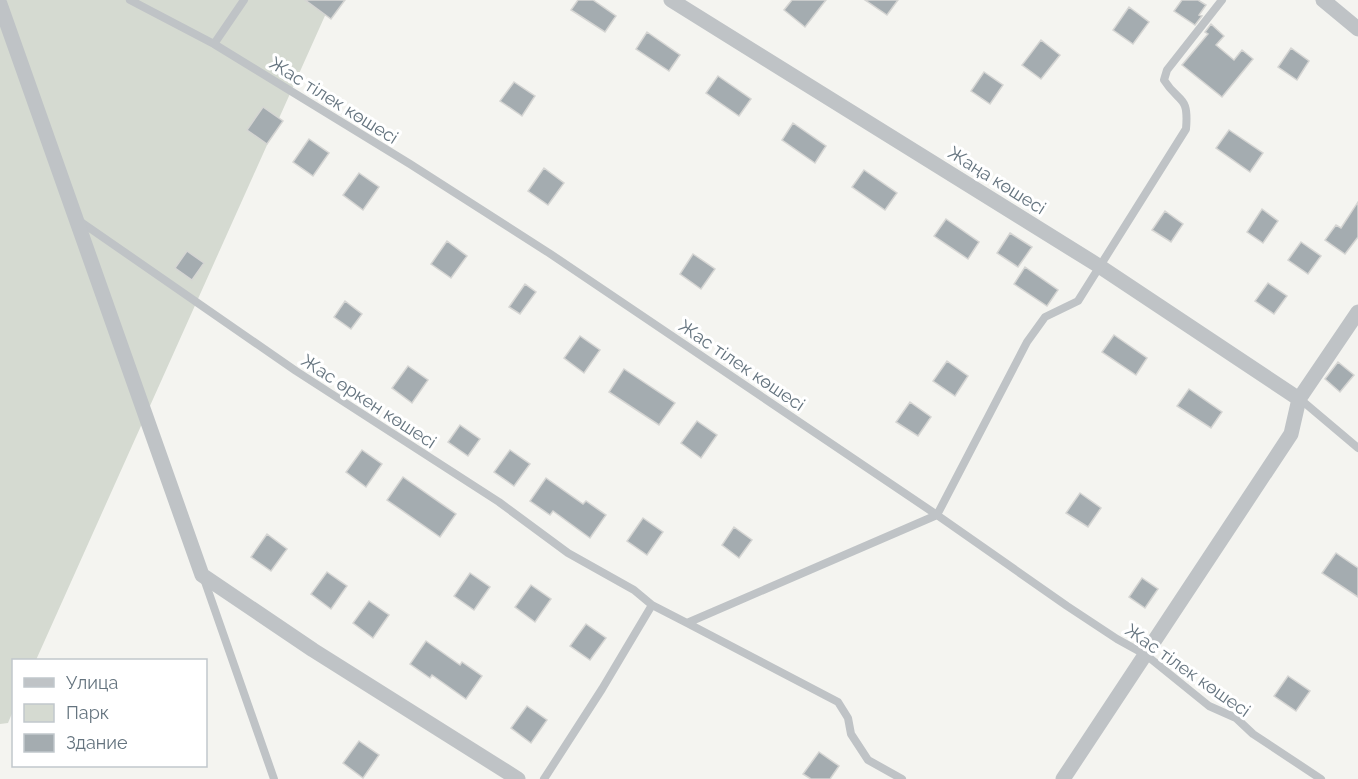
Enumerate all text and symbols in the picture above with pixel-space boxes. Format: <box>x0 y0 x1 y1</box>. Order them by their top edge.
street label: Жас тілек көшесі <box>266 52 402 148</box>
street label: Жаңа көшесі <box>944 142 1050 218</box>
street label: Жас тілек көшесі <box>675 315 809 415</box>
street label: Жас өркен көшесі <box>298 350 440 452</box>
street label: Жас тілек көшесі <box>1122 619 1254 721</box>
legend <box>12 659 207 767</box>
text: Улица <box>66 672 118 693</box>
text: Парк <box>66 702 109 723</box>
text: Здание <box>66 732 128 753</box>

